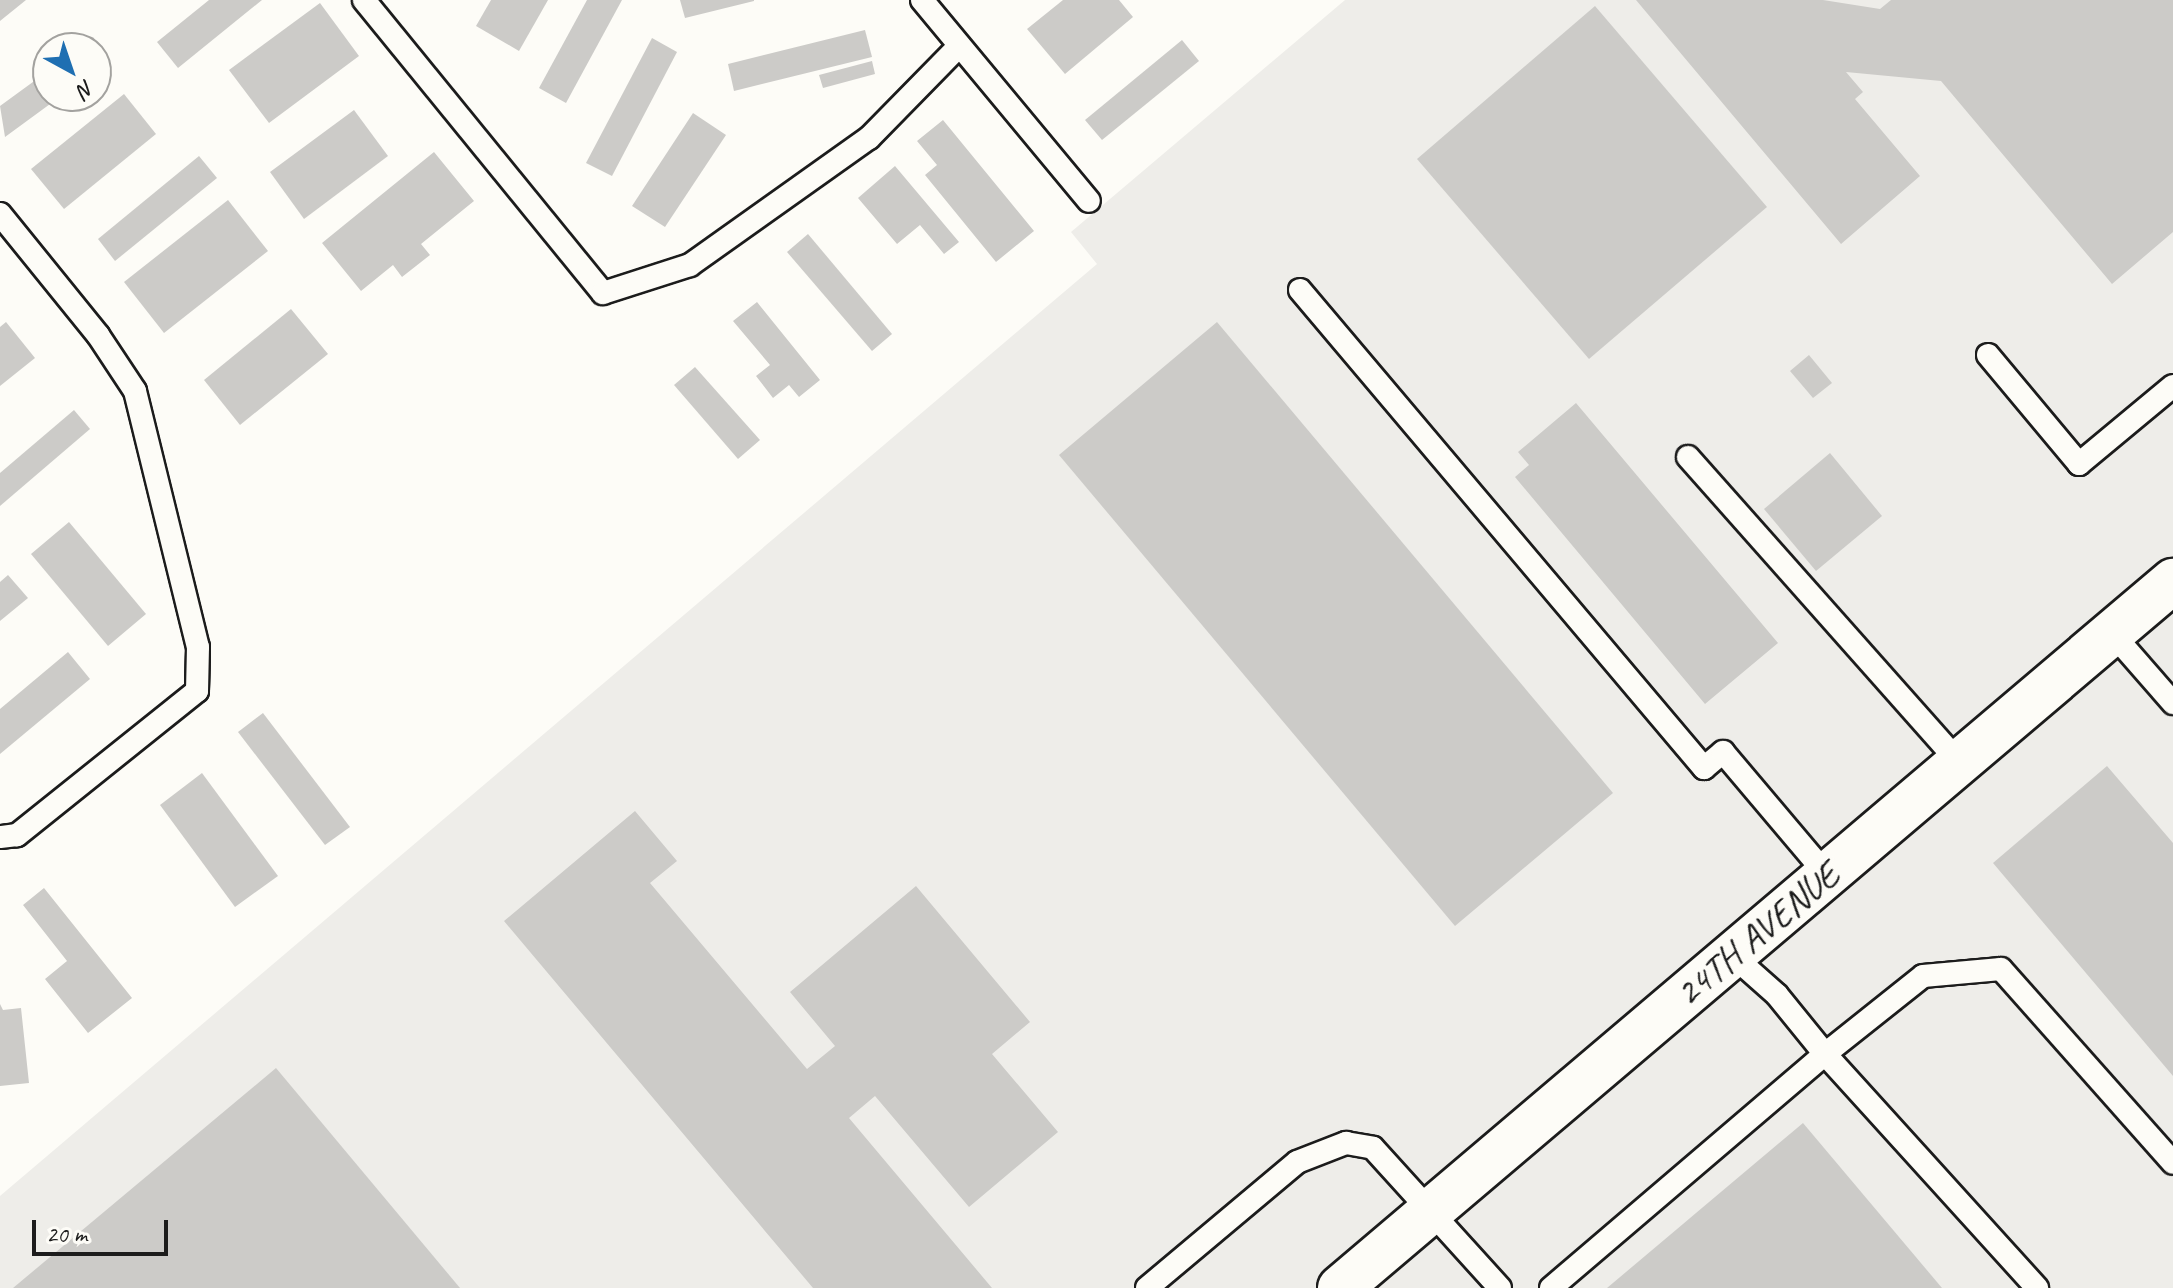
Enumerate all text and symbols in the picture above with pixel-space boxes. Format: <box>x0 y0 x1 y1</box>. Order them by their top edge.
north arrow <box>32 32 112 112</box>
text: N <box>72 74 100 104</box>
street label: 24TH AVENUE <box>1666 853 1848 1015</box>
scale bar <box>36 1204 172 1254</box>
text: 20 m <box>46 1219 87 1249</box>

